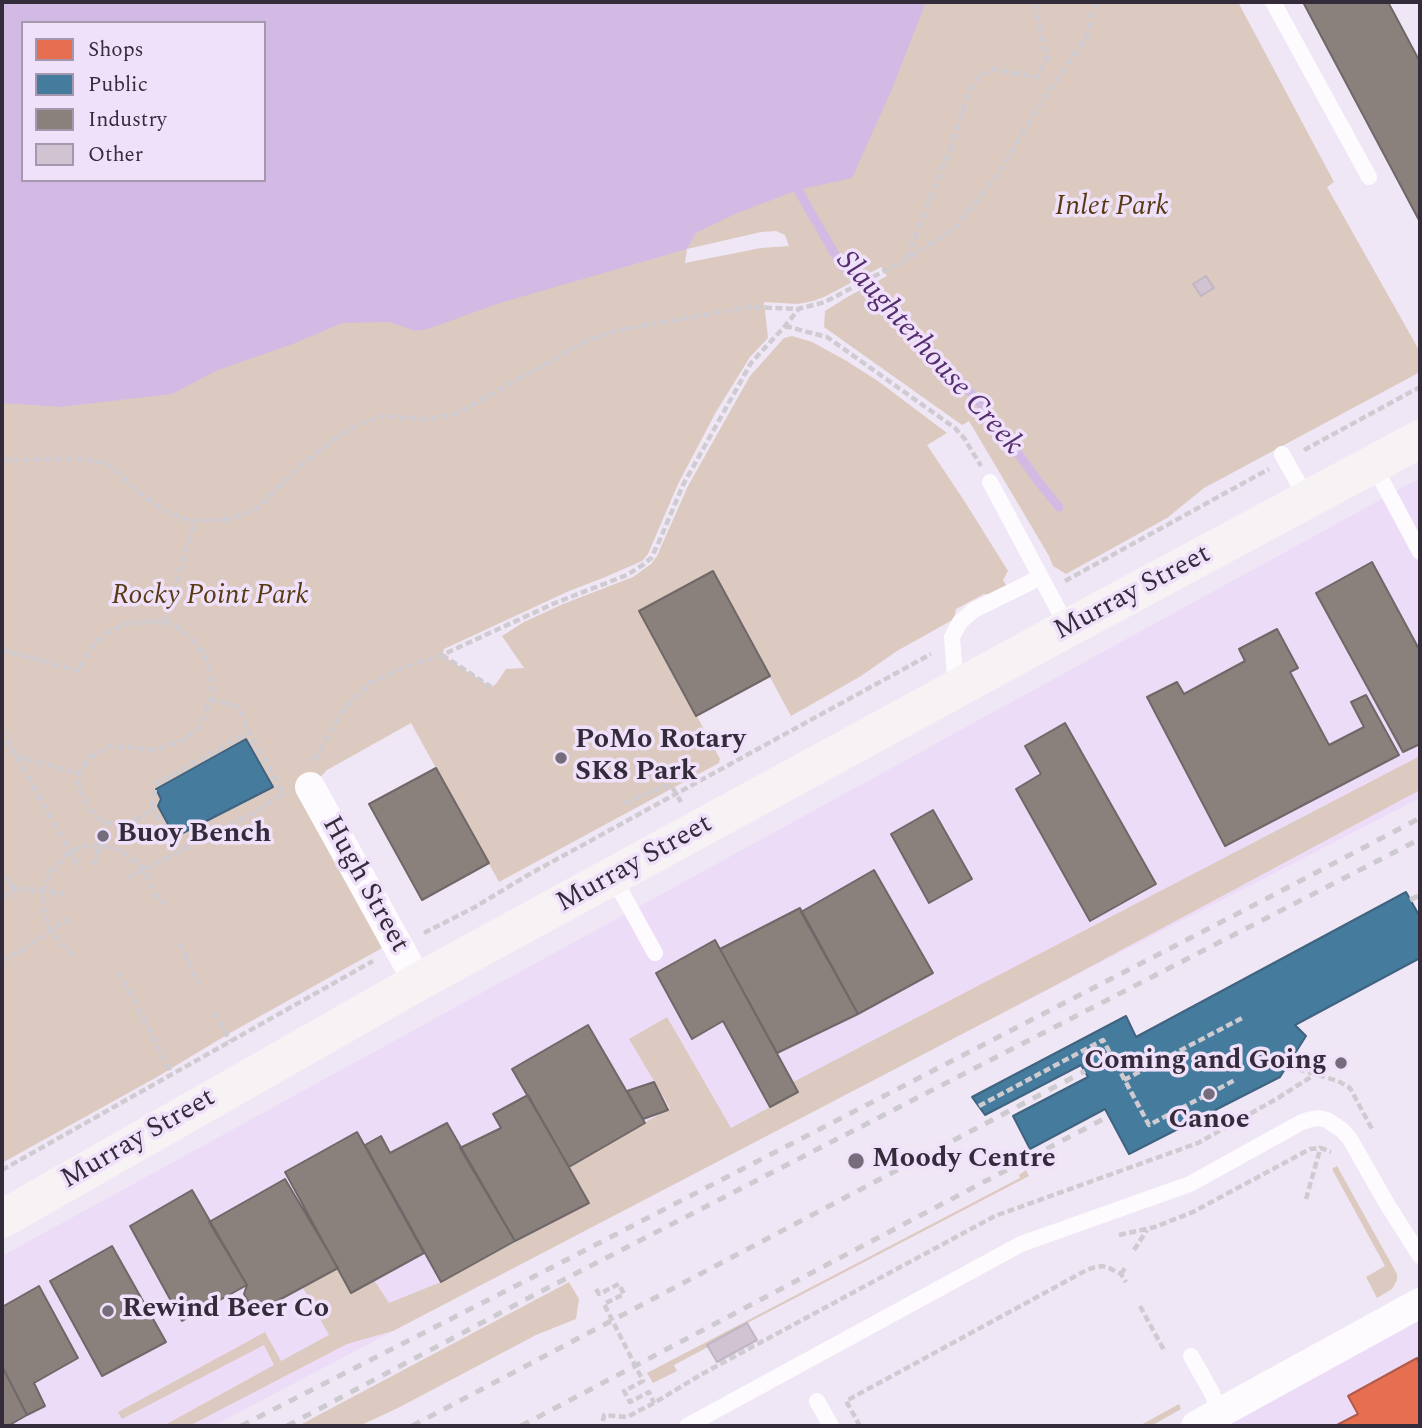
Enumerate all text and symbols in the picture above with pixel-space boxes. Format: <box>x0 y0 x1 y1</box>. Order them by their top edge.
legend <box>21 21 266 182</box>
text: Shops <box>88 34 144 66</box>
text: Public <box>88 69 148 101</box>
text: Industry <box>88 104 167 136</box>
text: Other <box>88 139 143 171</box>
park label: Inlet Park <box>1055 192 1169 226</box>
water label: Slaughterhouse Creek <box>827 245 1029 463</box>
street label: Murray Street <box>1049 539 1217 649</box>
park label: Rocky Point Park <box>111 581 309 615</box>
place label: PoMo Rotary SK8 Park <box>575 725 746 791</box>
marker: PoMo Rotary SK8 Park <box>553 750 569 766</box>
street label: Murray Street <box>551 808 719 922</box>
street label: Hugh Street <box>313 811 415 959</box>
place label: Buoy Bench <box>117 819 271 853</box>
marker: Buoy Bench <box>95 828 111 844</box>
place label: Coming and Going <box>1084 1046 1327 1080</box>
marker: Coming and Going <box>1333 1055 1349 1071</box>
street label: Murray Street <box>56 1082 222 1198</box>
marker: Canoe <box>1201 1086 1217 1102</box>
place label: Canoe <box>1168 1105 1250 1139</box>
place label: Moody Centre <box>872 1144 1056 1178</box>
marker: Moody Centre <box>846 1151 866 1171</box>
place label: Rewind Beer Co <box>122 1294 329 1328</box>
marker: Rewind Beer Co <box>100 1303 116 1319</box>

